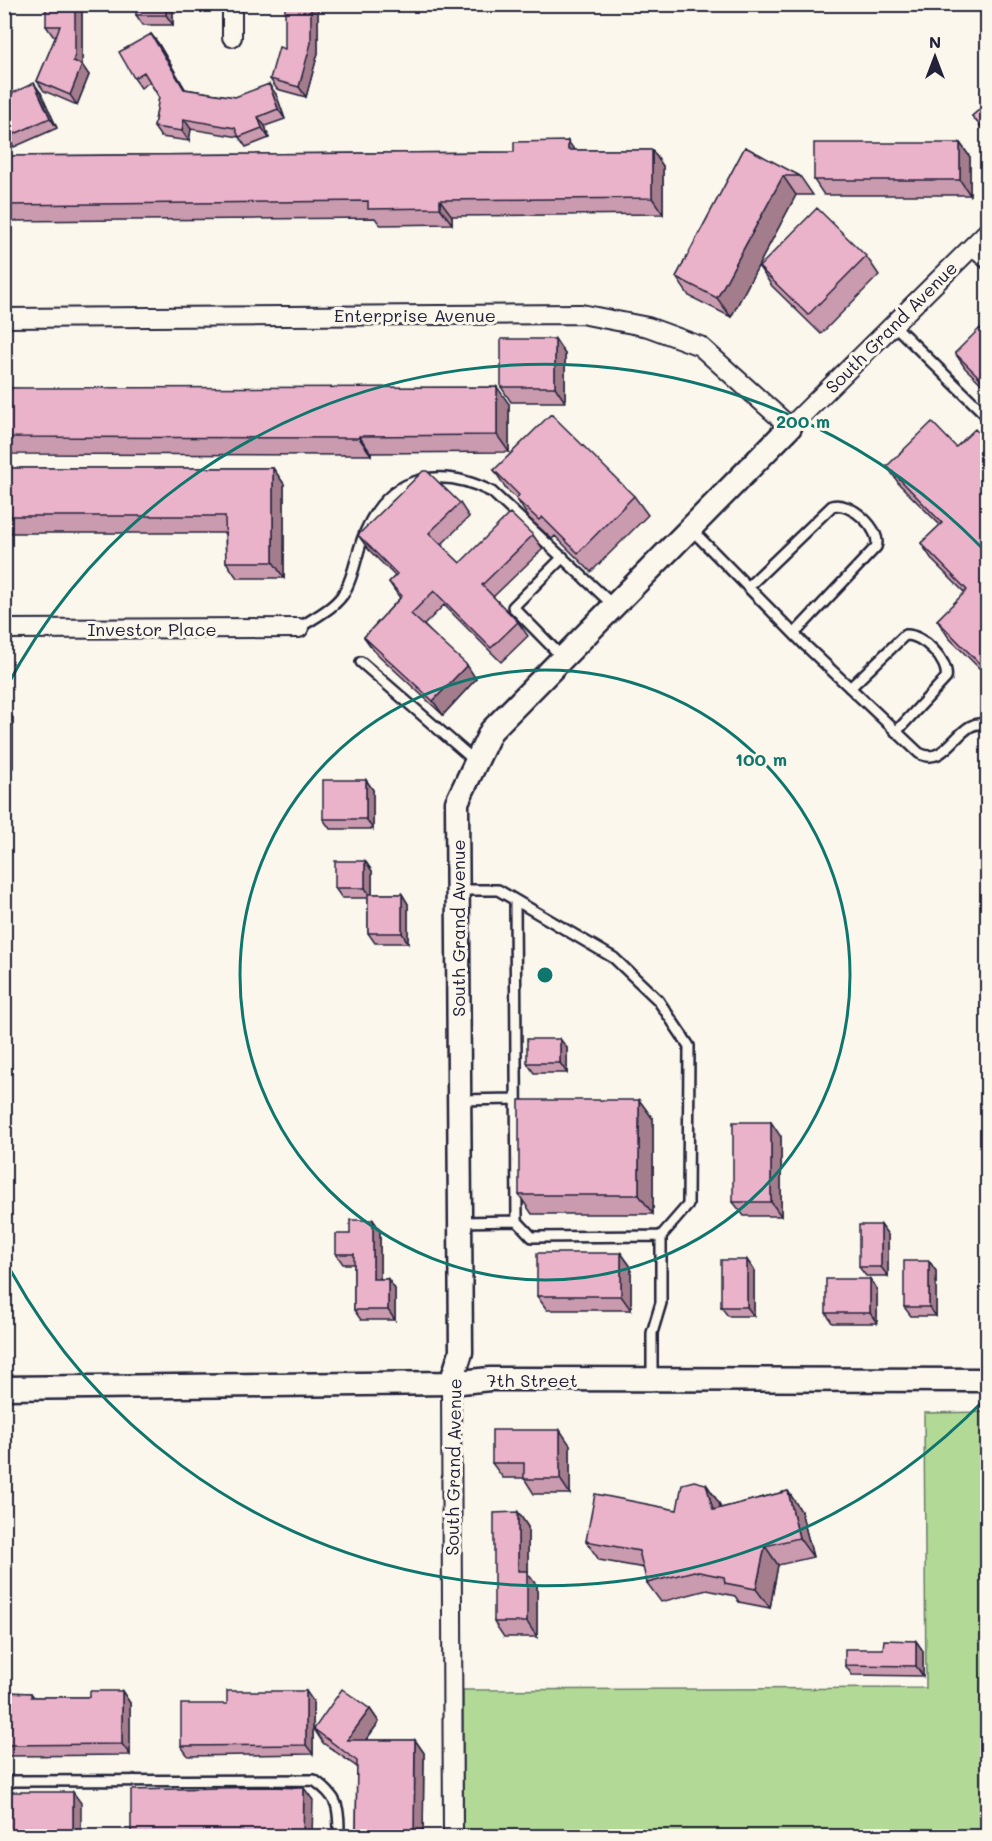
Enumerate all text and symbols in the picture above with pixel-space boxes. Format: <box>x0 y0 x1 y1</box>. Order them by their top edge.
north arrow <box>905 27 965 87</box>
text: N <box>929 31 941 52</box>
street label: South Grand Avenue <box>820 256 962 398</box>
street label: Enterprise Avenue <box>334 303 496 327</box>
text: 200 m <box>776 409 830 433</box>
street label: Investor Place <box>87 617 217 641</box>
text: 100 m <box>735 747 787 771</box>
street label: South Grand Avenue <box>446 839 470 1017</box>
centre of rings <box>535 965 555 985</box>
street label: 7th Street <box>486 1368 578 1392</box>
street label: South Grand Avenue <box>439 1378 467 1556</box>

